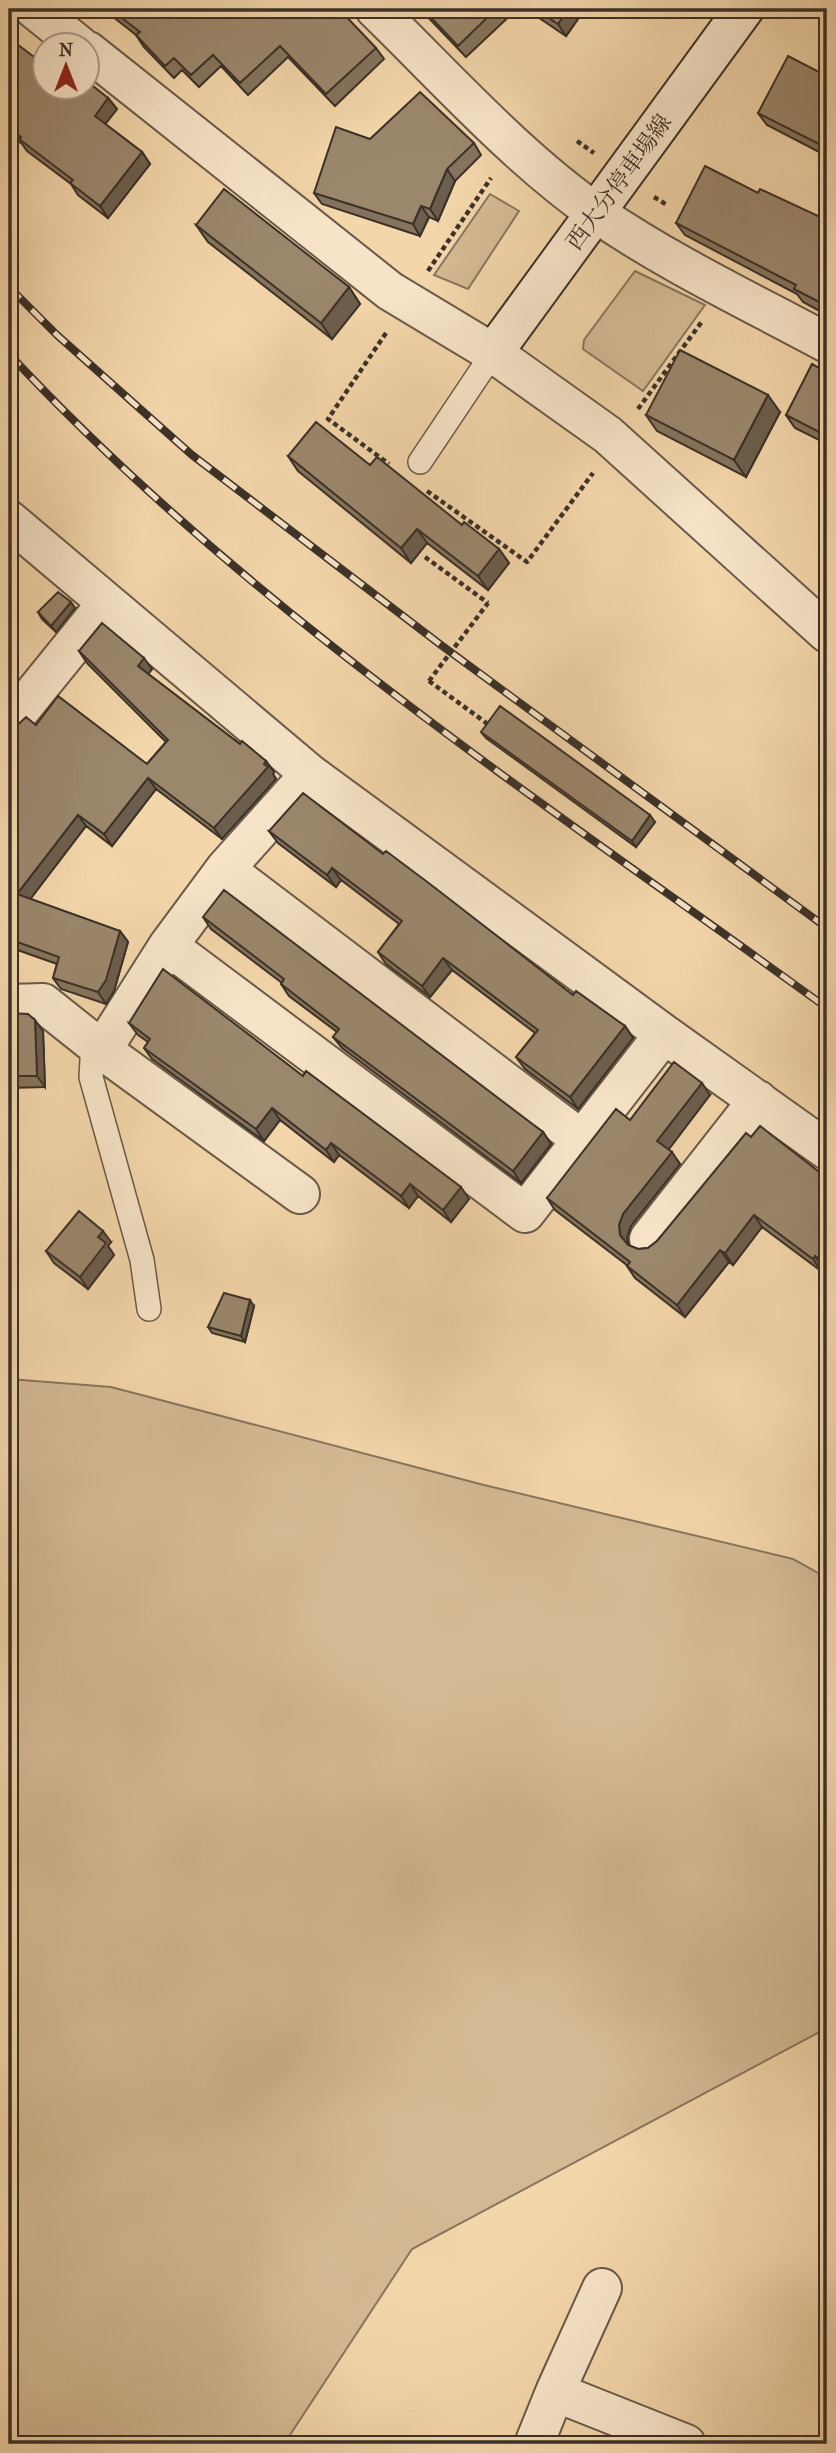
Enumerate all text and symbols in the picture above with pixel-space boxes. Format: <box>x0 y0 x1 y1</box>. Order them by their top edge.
north arrow <box>32 32 102 102</box>
text: N <box>59 39 74 61</box>
street label: 西大分停車場線 <box>561 109 677 255</box>

